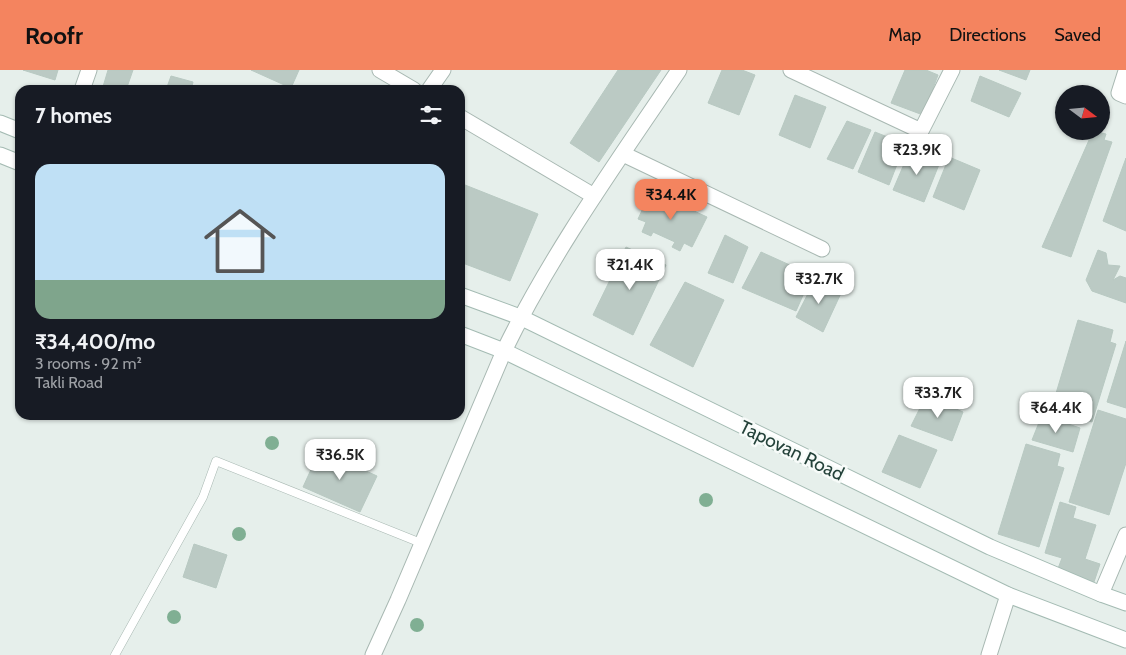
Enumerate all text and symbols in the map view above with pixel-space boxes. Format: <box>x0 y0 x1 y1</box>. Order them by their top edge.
text: Roofr <box>25 21 83 50</box>
text: Map <box>888 24 921 46</box>
text: Directions <box>949 24 1026 46</box>
text: Saved <box>1054 24 1101 46</box>
north arrow <box>1055 85 1110 140</box>
map controls <box>1055 85 1110 140</box>
icon: filters <box>417 101 445 129</box>
text: 7 homes <box>35 103 112 128</box>
pin: ₹23.9K <box>876 134 958 176</box>
text: ₹23.9K <box>893 140 941 159</box>
pin: ₹34.4K <box>630 178 712 221</box>
text: ₹34.4K <box>646 185 696 204</box>
icon: home <box>195 196 285 286</box>
pin: ₹21.4K <box>589 248 671 291</box>
text: ₹21.4K <box>607 255 653 274</box>
pin: ₹32.7K <box>778 262 860 305</box>
text: ₹32.7K <box>795 269 843 288</box>
text: ₹34,400/mo <box>35 329 155 354</box>
text: 3 rooms · 92 m² <box>35 354 142 373</box>
text: Takli Road <box>35 373 103 392</box>
pin: ₹33.7K <box>897 376 979 419</box>
text: ₹33.7K <box>914 383 962 402</box>
pin: ₹64.4K <box>1015 392 1097 434</box>
text: ₹64.4K <box>1030 398 1082 417</box>
street label: Tapovan Road <box>736 415 848 486</box>
pin: ₹36.5K <box>299 438 381 481</box>
text: ₹36.5K <box>316 445 364 464</box>

